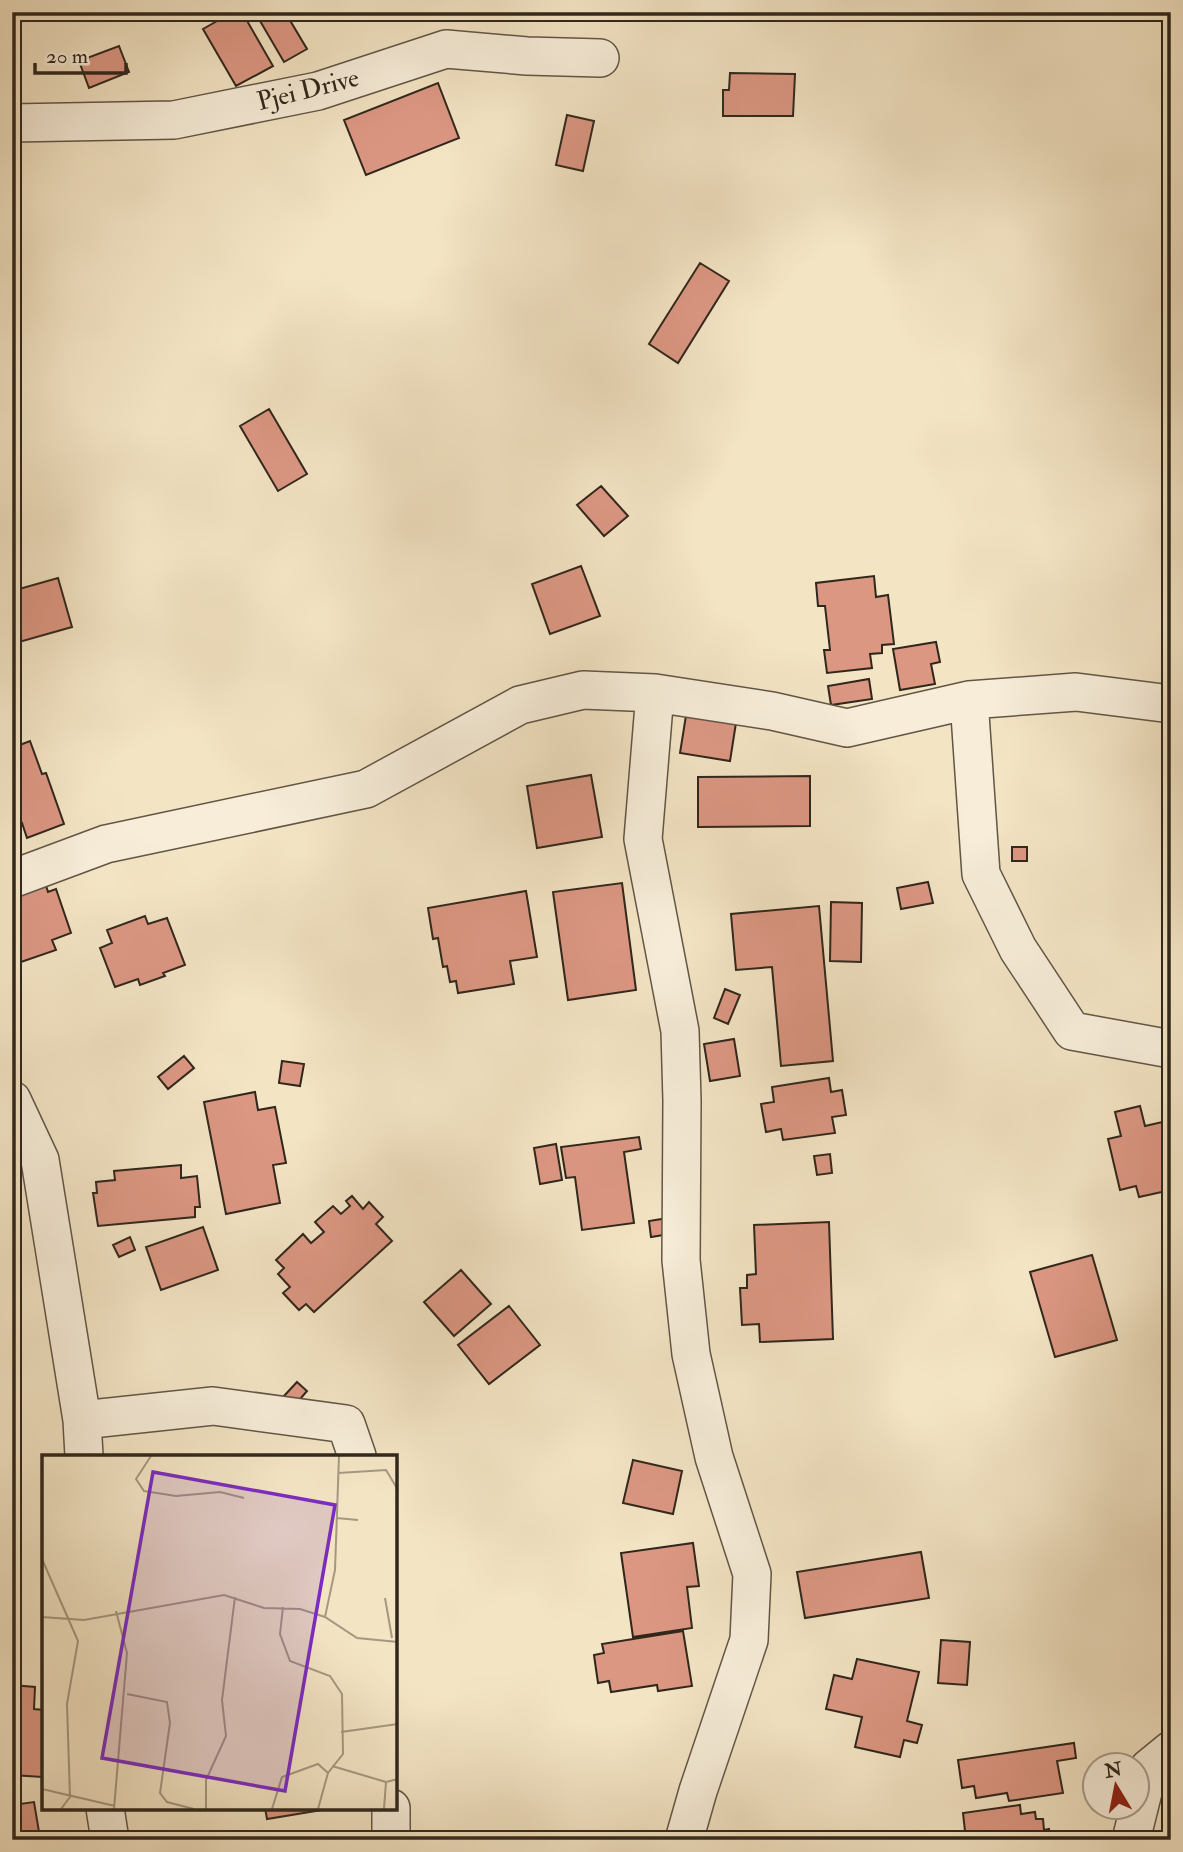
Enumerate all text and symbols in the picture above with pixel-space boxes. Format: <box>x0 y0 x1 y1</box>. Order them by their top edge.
scale bar <box>35 32 126 76</box>
text: 20 m <box>46 43 88 70</box>
street label: Pjei Drive <box>254 62 362 118</box>
inset map <box>42 1455 397 1810</box>
north arrow <box>1082 1750 1152 1820</box>
text: N <box>1102 1757 1125 1784</box>

